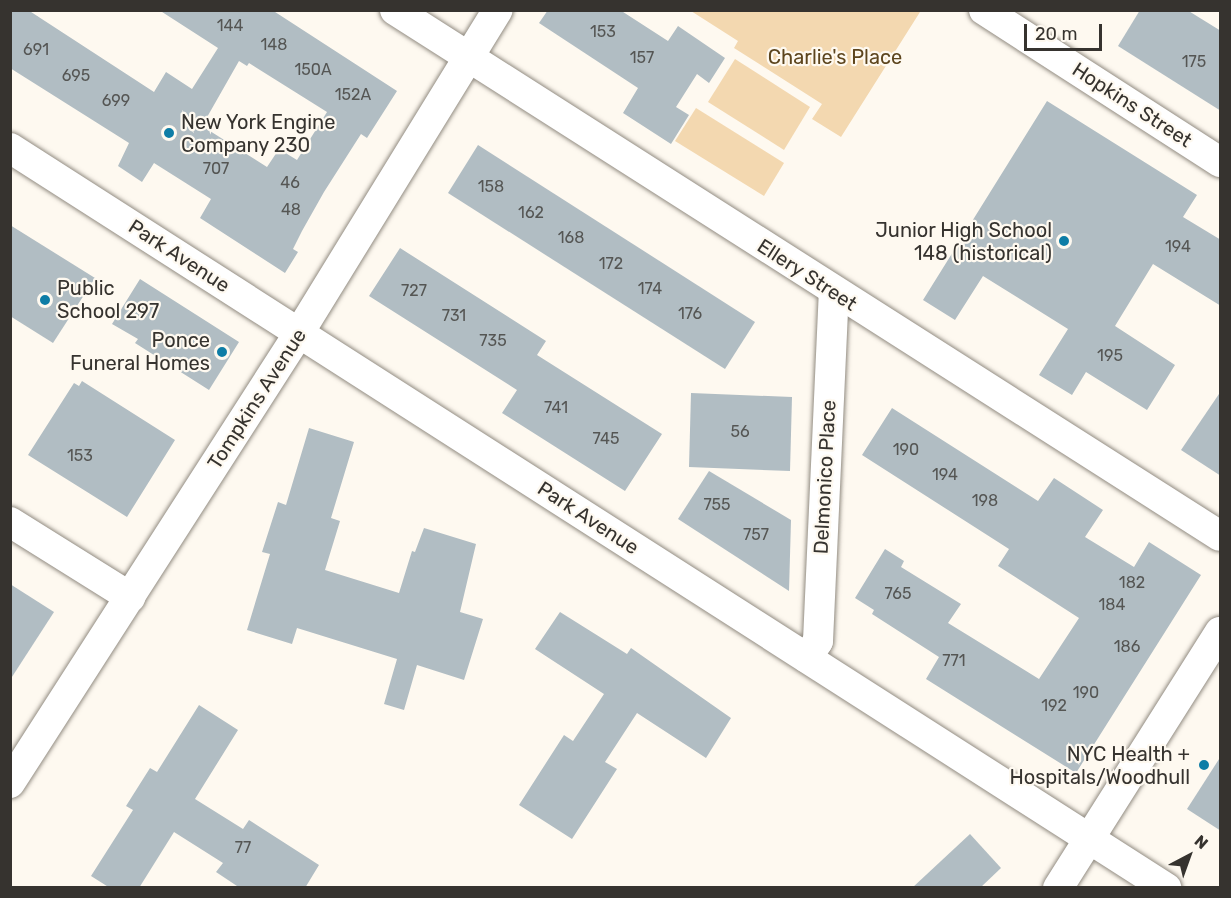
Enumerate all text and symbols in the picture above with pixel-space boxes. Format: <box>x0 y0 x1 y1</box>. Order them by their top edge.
scale bar <box>1027 12 1105 50</box>
house number: 144 <box>217 16 243 36</box>
house number: 153 <box>590 22 616 42</box>
text: 20 m <box>1035 23 1077 45</box>
house number: 148 <box>261 35 287 55</box>
house number: 691 <box>23 40 49 60</box>
park label: Charlie's Place <box>768 45 902 69</box>
house number: 157 <box>630 48 654 68</box>
house number: 175 <box>1182 52 1206 72</box>
street label: Hopkins Street <box>1068 57 1196 153</box>
house number: 150A <box>294 60 332 80</box>
house number: 695 <box>62 66 90 86</box>
house number: 152A <box>335 85 371 105</box>
house number: 699 <box>102 91 130 111</box>
place label: New York Engine Company 230 <box>181 110 337 157</box>
marker: New York Engine Company 230 <box>162 126 176 140</box>
house number: 707 <box>203 159 229 179</box>
house number: 46 <box>280 173 300 193</box>
house number: 158 <box>478 177 504 197</box>
house number: 48 <box>281 200 301 220</box>
house number: 162 <box>518 203 544 223</box>
street label: Park Avenue <box>124 214 234 298</box>
place label: Junior High School 148 (historical) <box>875 218 1052 265</box>
house number: 168 <box>558 228 584 248</box>
street label: Ellery Street <box>752 234 862 316</box>
marker: Junior High School 148 (historical) <box>1057 234 1071 248</box>
house number: 194 <box>1165 237 1191 257</box>
house number: 172 <box>599 254 623 274</box>
place label: Public School 297 <box>57 276 159 323</box>
house number: 174 <box>638 279 662 299</box>
house number: 727 <box>401 281 427 301</box>
marker: Public School 297 <box>38 293 52 307</box>
house number: 176 <box>678 304 702 324</box>
house number: 731 <box>442 306 466 326</box>
street label: Tompkins Avenue <box>202 324 312 474</box>
place label: Ponce Funeral Homes <box>70 328 210 375</box>
house number: 735 <box>479 331 507 351</box>
marker: Ponce Funeral Homes <box>215 345 229 359</box>
house number: 195 <box>1097 346 1123 366</box>
house number: 741 <box>544 398 568 418</box>
street label: Delmonico Place <box>809 399 841 555</box>
house number: 56 <box>730 422 750 442</box>
house number: 745 <box>592 429 620 449</box>
house number: 190 <box>893 440 919 460</box>
house number: 153 <box>67 446 93 466</box>
house number: 194 <box>932 465 958 485</box>
street label: Park Avenue <box>533 476 643 560</box>
house number: 198 <box>972 491 998 511</box>
house number: 755 <box>703 495 731 515</box>
house number: 757 <box>743 525 769 545</box>
house number: 182 <box>1119 573 1145 593</box>
house number: 765 <box>885 584 911 604</box>
house number: 184 <box>1099 595 1125 615</box>
house number: 186 <box>1114 637 1140 657</box>
house number: 771 <box>942 651 966 671</box>
house number: 190 <box>1073 683 1099 703</box>
house number: 192 <box>1041 696 1067 716</box>
place label: NYC Health + Hospitals/Woodhull <box>1009 742 1190 789</box>
marker: NYC Health + Hospitals/Woodhull <box>1195 756 1213 774</box>
north arrow <box>1159 826 1219 886</box>
text: N <box>1191 831 1212 853</box>
house number: 77 <box>235 838 251 858</box>

